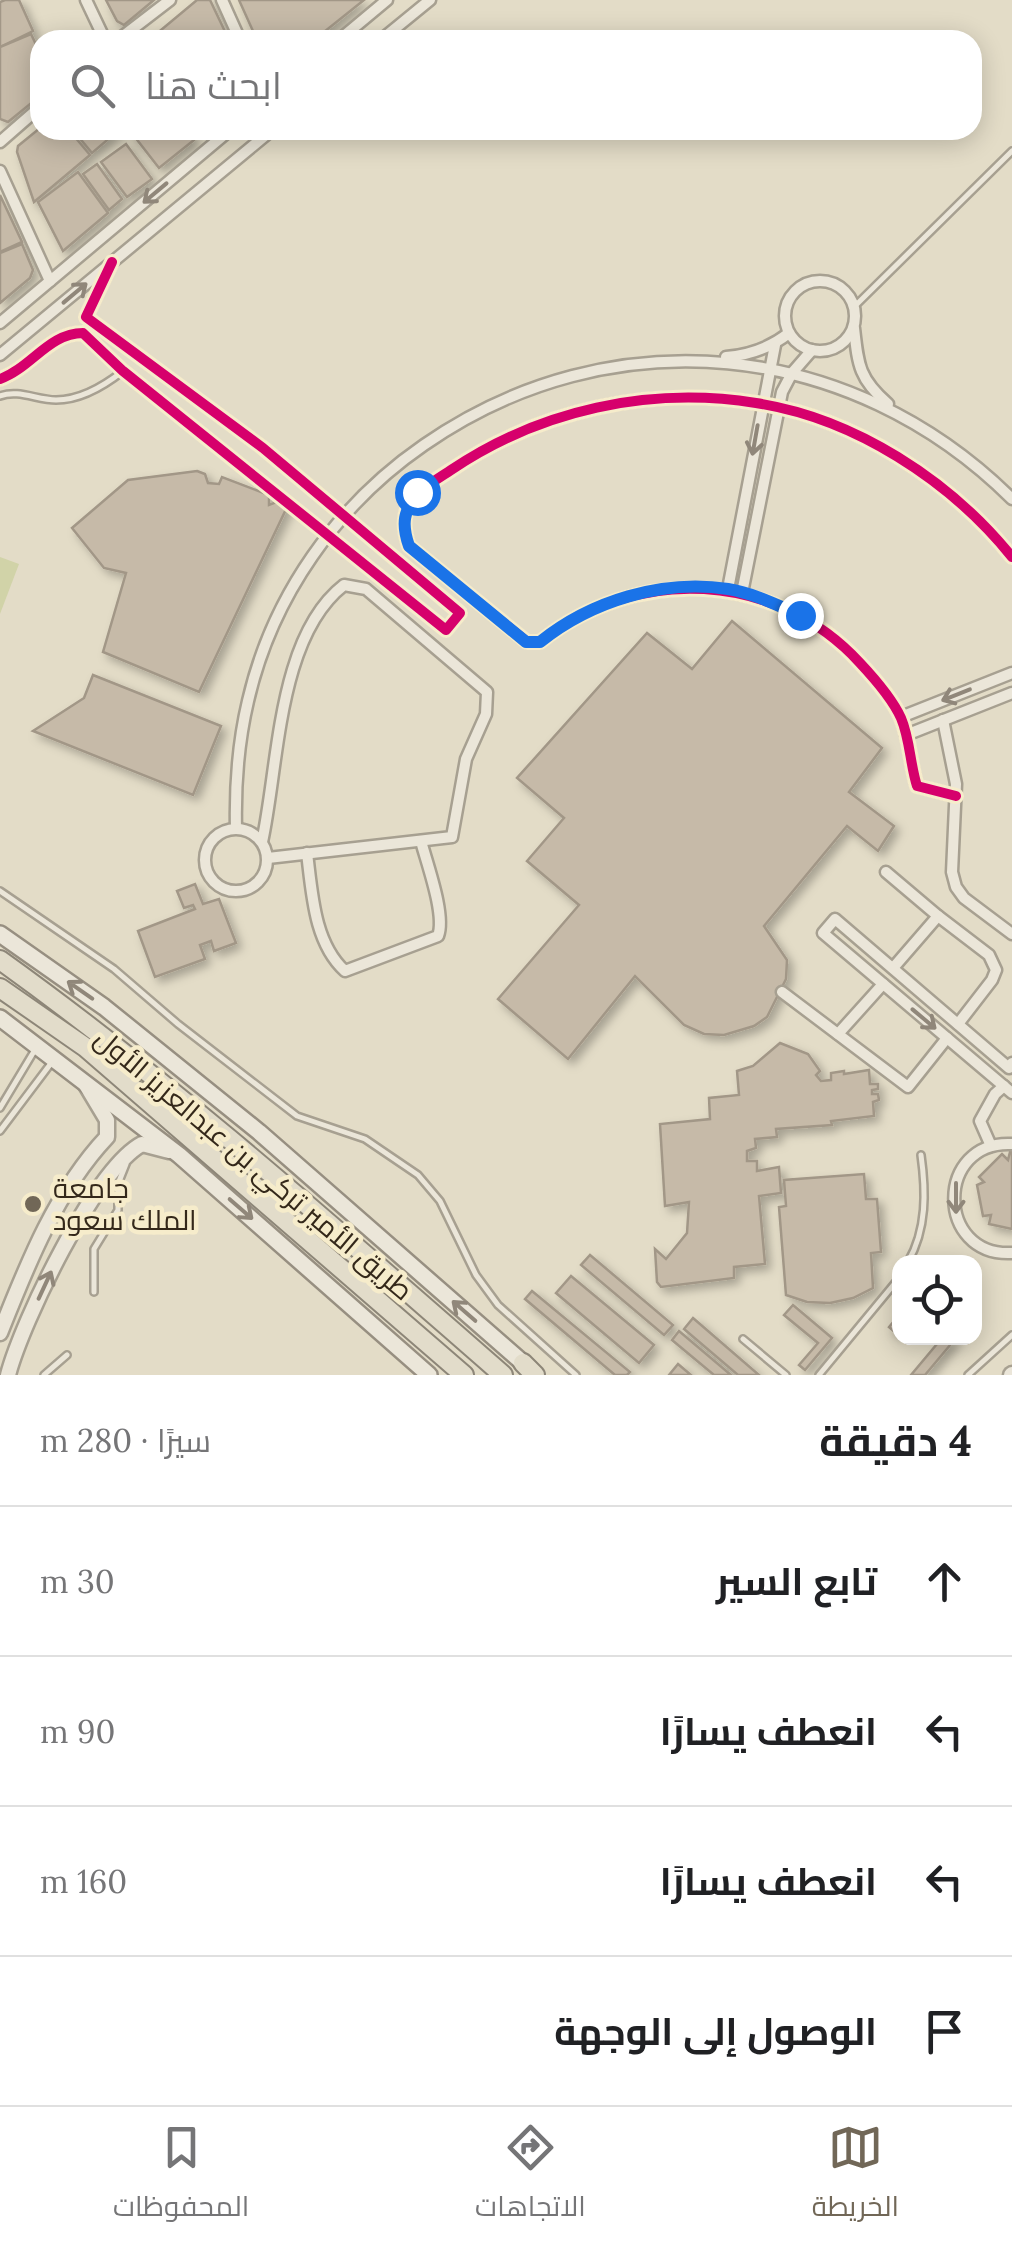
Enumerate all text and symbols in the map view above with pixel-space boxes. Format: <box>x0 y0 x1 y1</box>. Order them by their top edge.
search box <box>30 30 982 140</box>
icon: search <box>65 58 120 113</box>
text: ابحث هنا <box>145 61 282 109</box>
one-way arrow <box>143 181 169 203</box>
one-way arrow <box>62 282 88 304</box>
one-way arrow <box>745 423 764 455</box>
route start <box>395 470 441 516</box>
route end <box>778 593 824 639</box>
one-way arrow <box>942 688 972 706</box>
one-way arrow <box>67 980 95 1001</box>
one-way arrow <box>911 1007 936 1030</box>
street label: طريق الأمير تركي بن عبدالعزيز الأول <box>85 1020 421 1311</box>
place label: جامعة الملك سعود <box>53 1170 197 1238</box>
one-way arrow <box>946 1181 966 1214</box>
marker: جامعة الملك سعود <box>22 1193 44 1215</box>
one-way arrow <box>228 1197 253 1220</box>
map controls <box>892 1255 982 1345</box>
button: locate <box>892 1255 982 1345</box>
one-way arrow <box>36 1271 55 1301</box>
one-way arrow <box>452 1299 477 1322</box>
text: 4 دقيقة <box>819 1414 972 1468</box>
text: سيرًا · 280 m <box>40 1420 211 1461</box>
icon: ahead <box>917 1554 972 1609</box>
text: تابع السير <box>716 1557 877 1605</box>
text: 30 m <box>40 1561 115 1602</box>
icon: left <box>917 1704 972 1759</box>
text: انعطف يسارًا <box>660 1707 877 1755</box>
text: 90 m <box>40 1711 115 1752</box>
icon: left <box>917 1854 972 1909</box>
text: انعطف يسارًا <box>660 1857 877 1905</box>
text: 160 m <box>40 1861 127 1902</box>
icon: arrive <box>917 2004 972 2059</box>
text: الوصول إلى الوجهة <box>554 2007 877 2055</box>
tab: المحفوظات <box>113 2120 249 2232</box>
tab: الاتجاهات <box>475 2120 586 2232</box>
tab: الخريطة <box>812 2120 899 2232</box>

